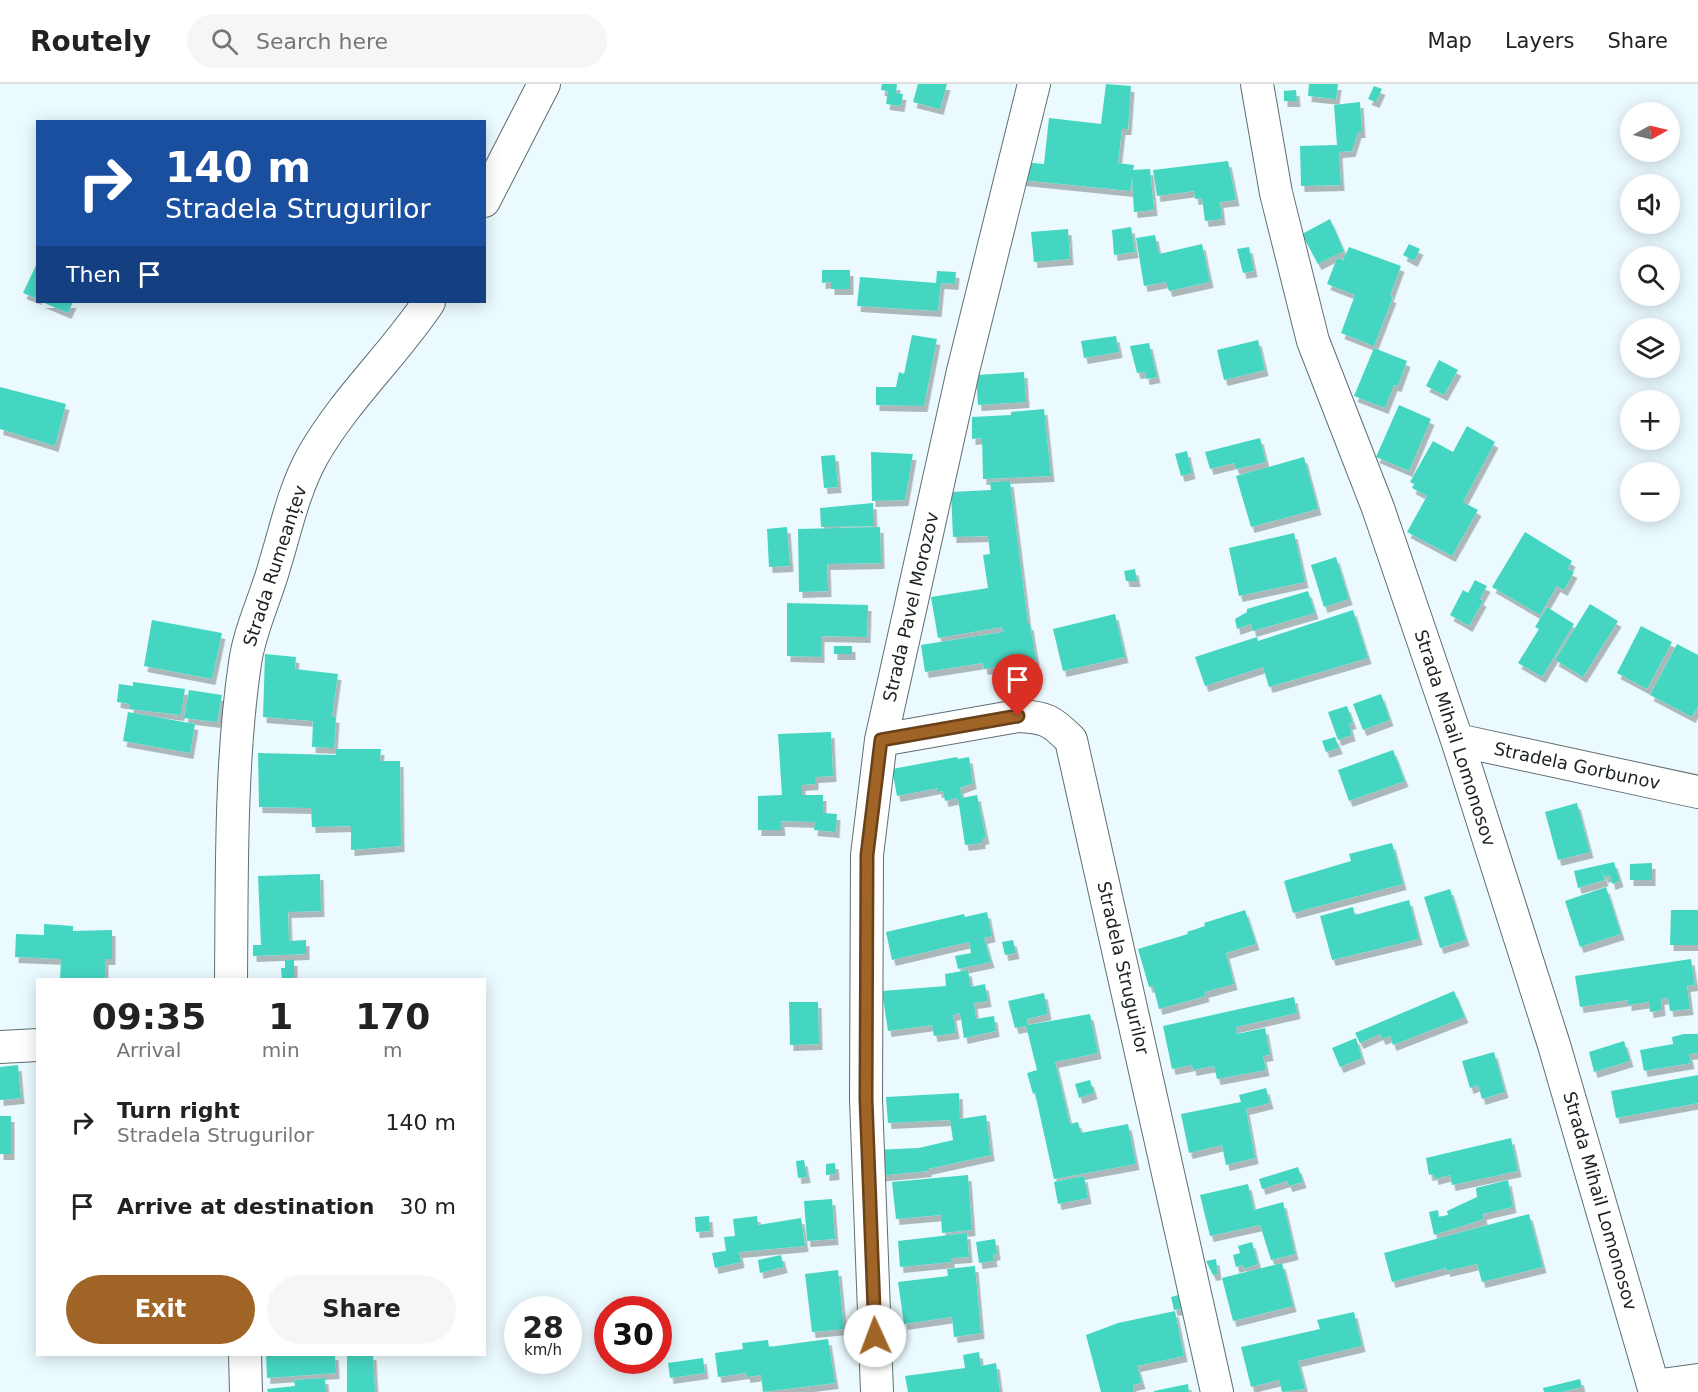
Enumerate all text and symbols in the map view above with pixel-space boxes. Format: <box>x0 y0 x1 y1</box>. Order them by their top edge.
search box <box>187 14 607 68</box>
text: Routely <box>30 25 151 58</box>
icon: search <box>208 25 241 58</box>
text: Search here <box>256 29 388 54</box>
text: Map <box>1428 29 1472 53</box>
text: Layers <box>1505 29 1574 53</box>
text: Share <box>1607 29 1668 53</box>
north arrow <box>1620 102 1680 162</box>
map controls <box>1620 102 1680 522</box>
text: 140 m <box>165 143 311 192</box>
icon: right <box>66 144 144 222</box>
button: sound <box>1620 174 1680 234</box>
text: Stradela Strugurilor <box>165 193 431 224</box>
button: search <box>1620 246 1680 306</box>
icon: arrive <box>133 258 166 291</box>
text: Then <box>66 262 121 287</box>
button: layers <box>1620 318 1680 378</box>
button: + <box>1620 390 1680 450</box>
button: − <box>1620 462 1680 522</box>
street label: Strada Rumeanțev <box>239 482 311 649</box>
street label: Strada Pavel Morozov <box>878 510 943 704</box>
street label: Strada Mihail Lomonosov <box>1410 627 1501 849</box>
pin <box>992 654 1043 716</box>
icon: arrive <box>1001 663 1034 696</box>
street label: Stradela Gorbunov <box>1492 738 1662 793</box>
street label: Stradela Strugurilor <box>1093 879 1154 1057</box>
text: 09:35 <box>92 996 206 1037</box>
text: 1 <box>268 996 293 1037</box>
text: 170 <box>355 996 430 1037</box>
text: Arrival <box>116 1038 181 1062</box>
text: min <box>262 1038 300 1062</box>
text: m <box>383 1038 403 1062</box>
street label: Strada Mihail Lomonosov <box>1559 1089 1642 1313</box>
text: Turn right <box>117 1098 240 1123</box>
icon: right <box>66 1106 99 1139</box>
text: 140 m <box>386 1110 456 1135</box>
text: Stradela Strugurilor <box>117 1123 314 1147</box>
icon: arrive <box>66 1190 99 1223</box>
text: Arrive at destination <box>117 1194 374 1219</box>
text: 30 m <box>400 1194 456 1219</box>
button: Exit <box>66 1275 255 1344</box>
button: Share <box>267 1275 456 1344</box>
speed limit sign: 30 <box>594 1296 672 1374</box>
position arrow <box>843 1304 907 1368</box>
text: 28 <box>522 1310 564 1345</box>
text: km/h <box>524 1341 562 1359</box>

